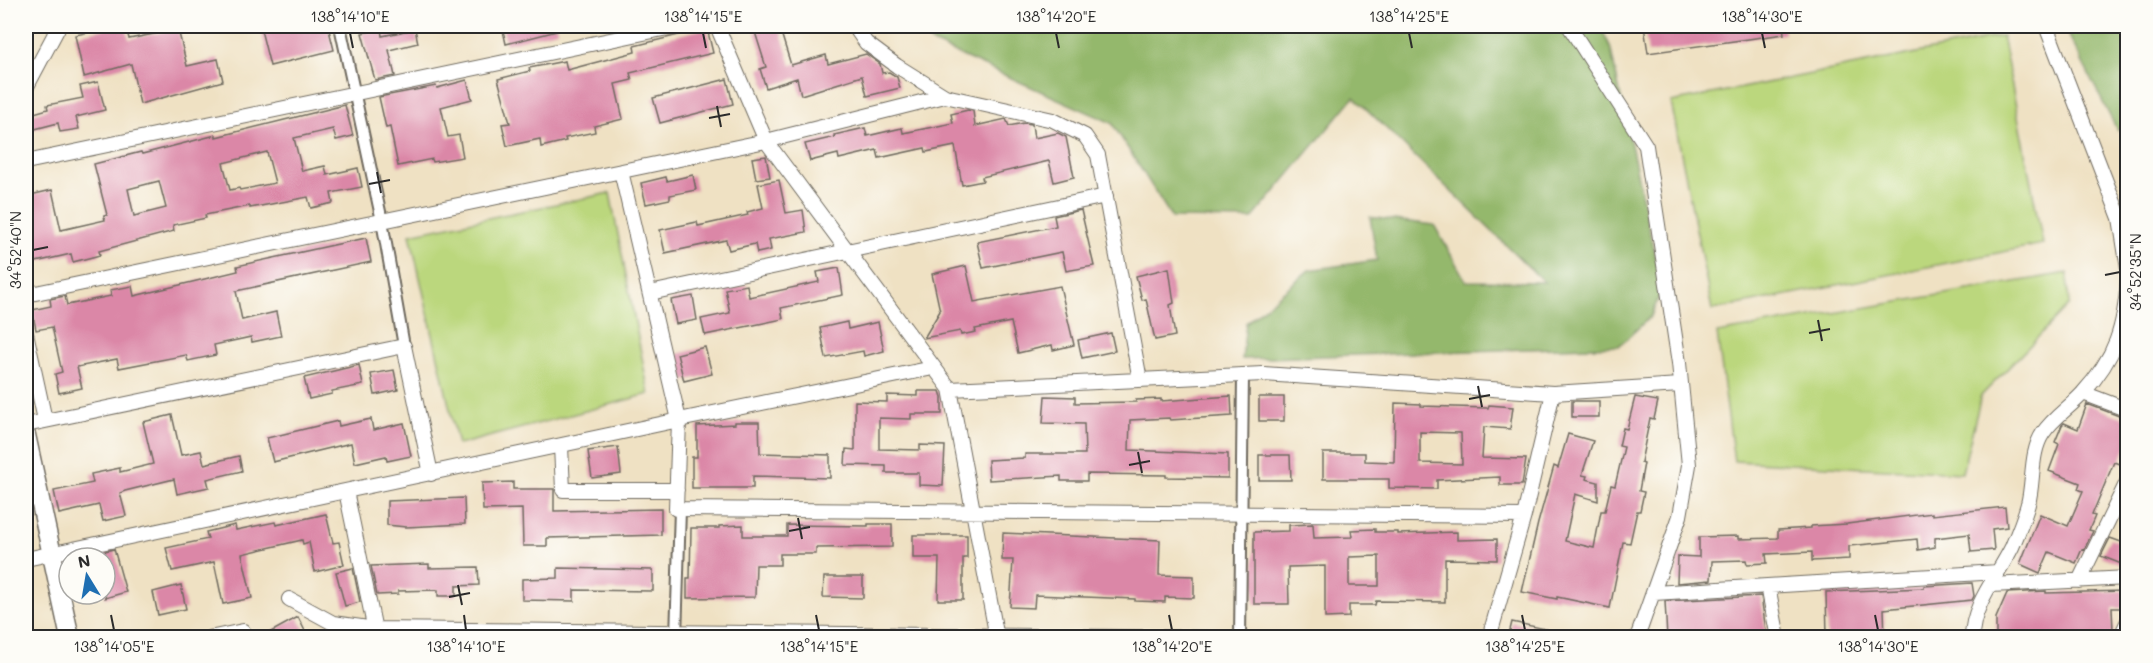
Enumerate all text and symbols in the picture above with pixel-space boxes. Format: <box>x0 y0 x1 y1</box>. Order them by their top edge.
text: 138°14'10"E <box>310 6 390 26</box>
text: 138°14'15"E <box>664 6 743 26</box>
text: 138°14'20"E <box>1016 6 1097 26</box>
text: 138°14'25"E <box>1369 6 1449 26</box>
text: 138°14'30"E <box>1721 6 1803 26</box>
text: 34°52'40"N <box>5 211 25 289</box>
text: 34°52'35"N <box>2125 233 2145 311</box>
north arrow <box>57 546 117 606</box>
text: N <box>76 549 92 572</box>
text: 138°14'05"E <box>73 636 155 656</box>
text: 138°14'10"E <box>426 636 506 656</box>
text: 138°14'15"E <box>780 636 859 656</box>
text: 138°14'20"E <box>1132 636 1213 656</box>
text: 138°14'25"E <box>1485 636 1565 656</box>
text: 138°14'30"E <box>1837 636 1919 656</box>

